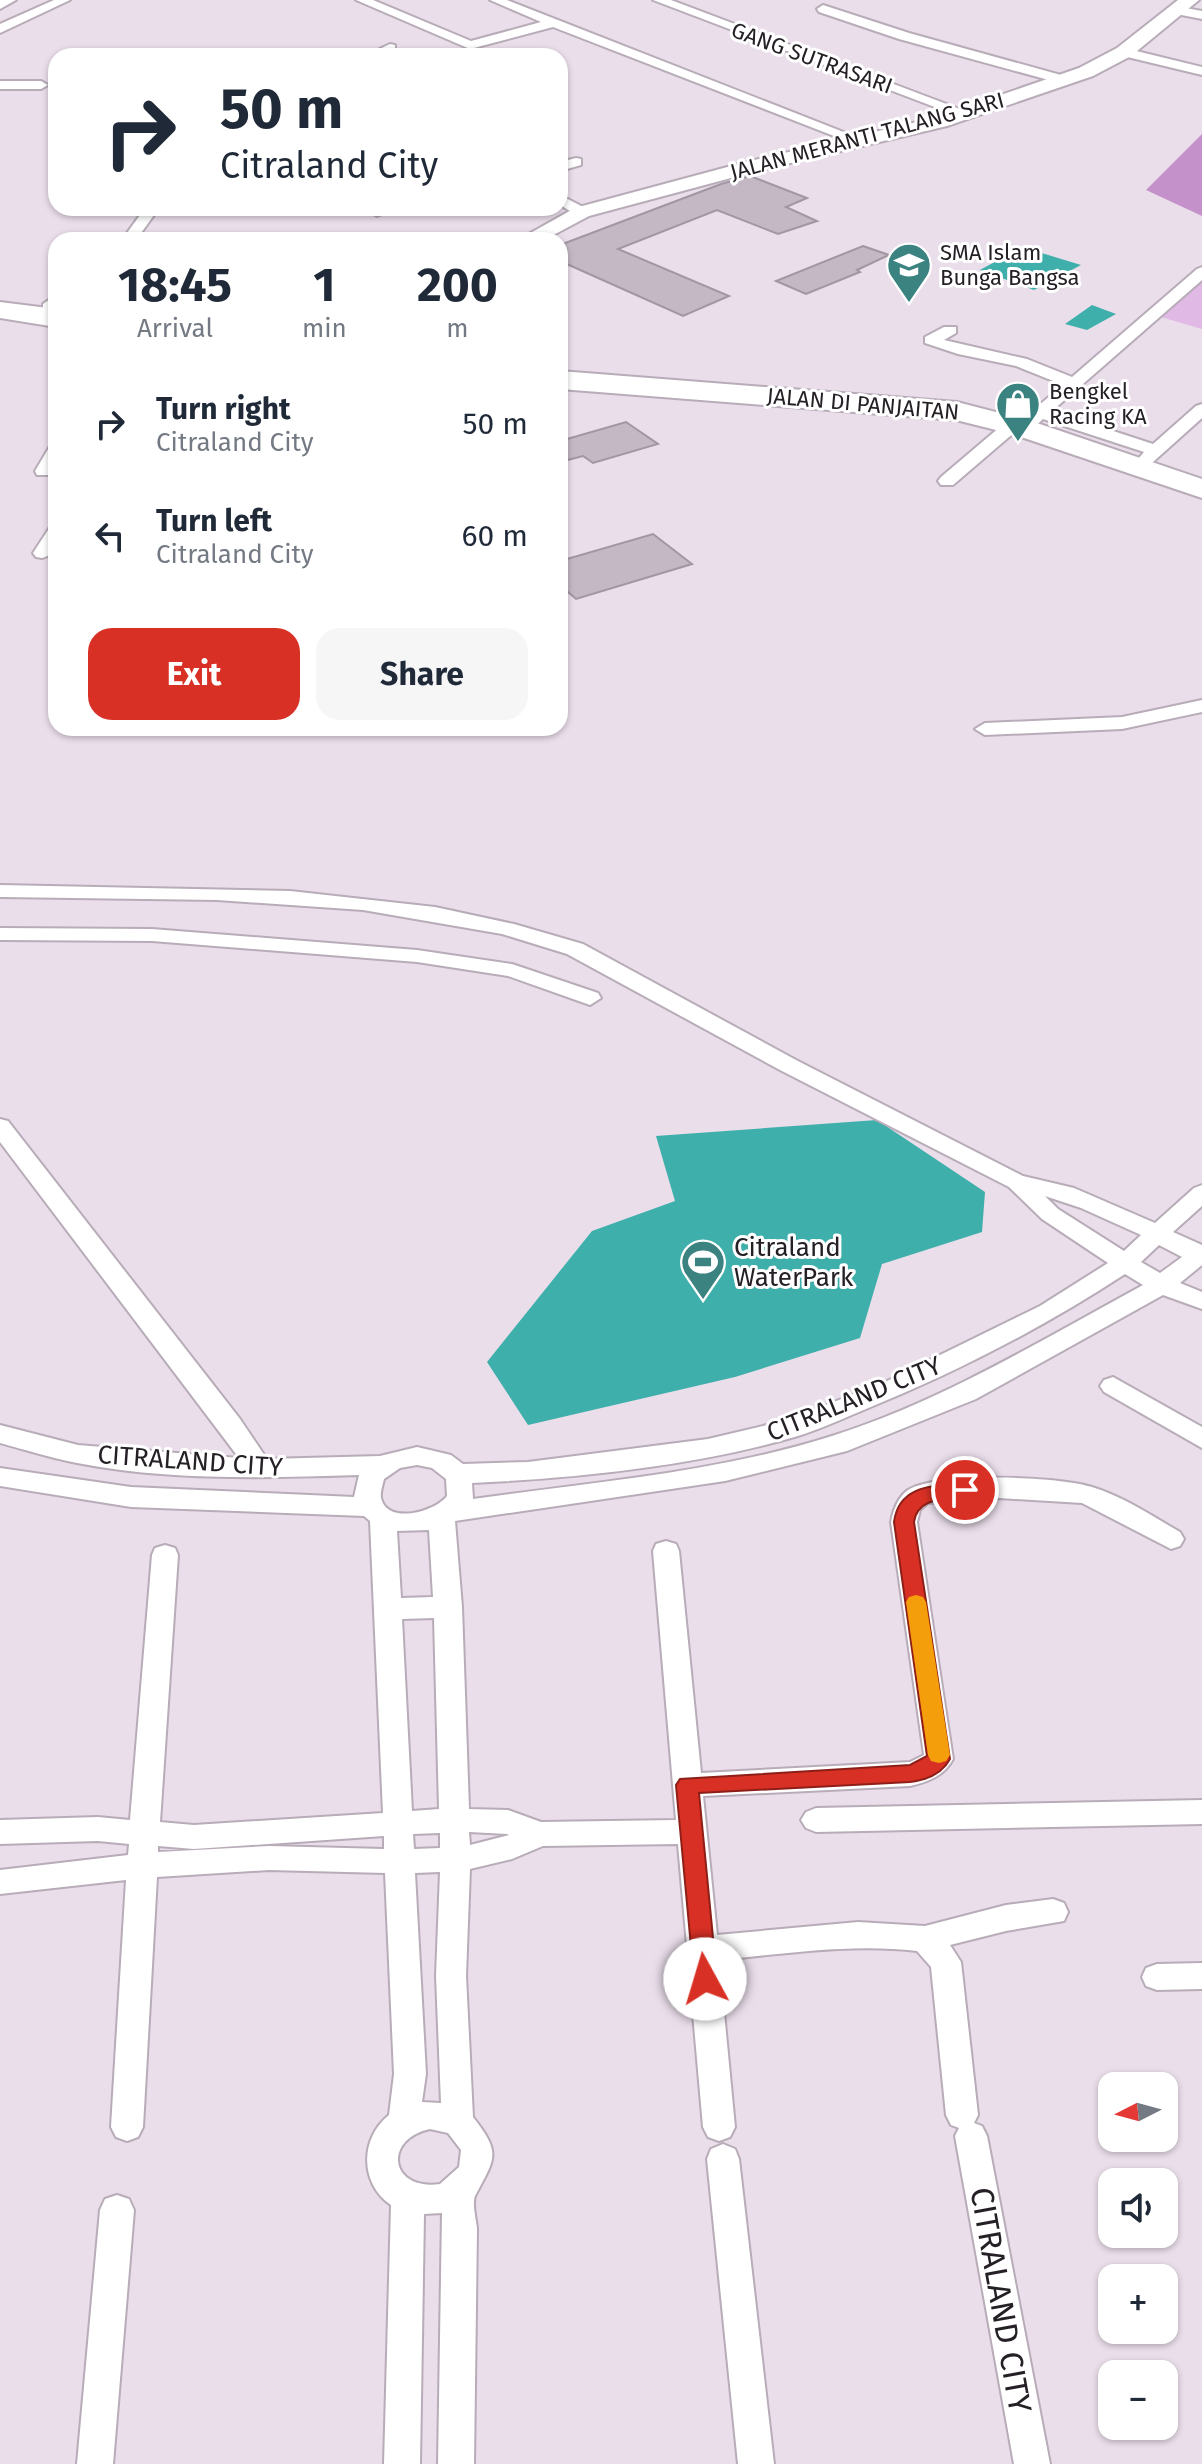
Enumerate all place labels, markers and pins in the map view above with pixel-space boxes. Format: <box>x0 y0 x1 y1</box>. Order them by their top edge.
place label: SMA Islam Bunga Bangsa <box>940 239 1079 291</box>
school or university icon: SMA Islam Bunga Bangsa <box>885 241 933 304</box>
place label: Bengkel Racing KA <box>1049 378 1147 430</box>
shop icon: Bengkel Racing KA <box>994 380 1042 443</box>
place label: Citraland WaterPark <box>734 1232 854 1293</box>
sports icon: Citraland WaterPark <box>679 1238 727 1301</box>
pin <box>931 1456 999 1524</box>

